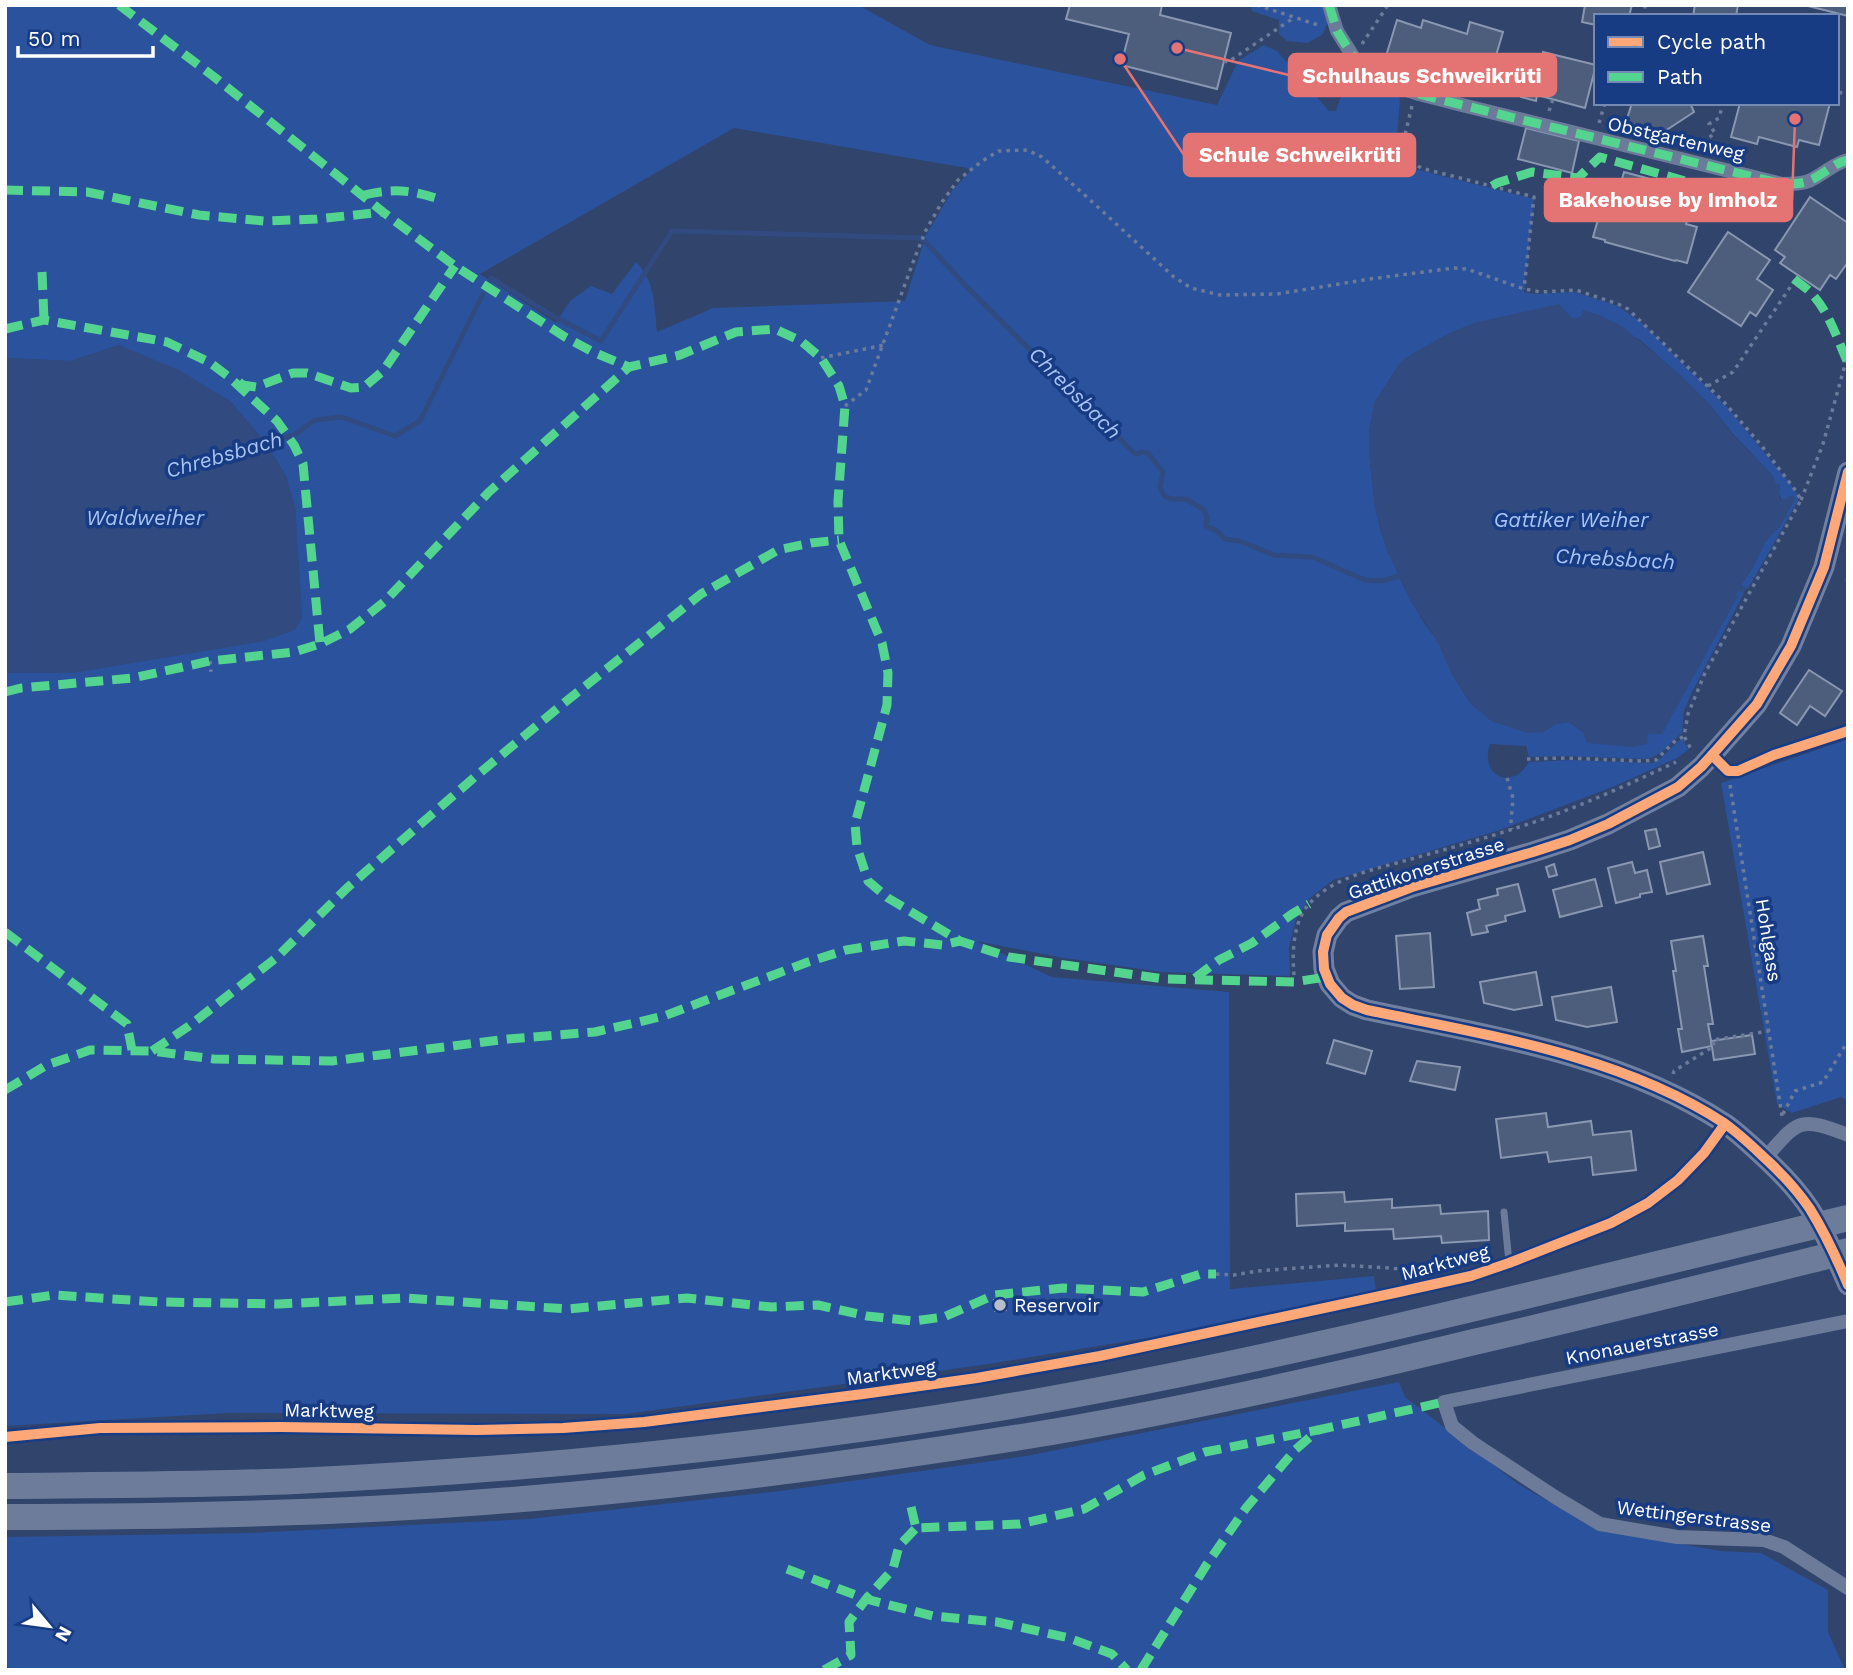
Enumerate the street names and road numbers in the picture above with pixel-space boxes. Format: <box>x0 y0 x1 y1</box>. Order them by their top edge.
street label: Obstgartenweg <box>1605 112 1747 166</box>
street label: Gattikonerstrasse <box>1345 832 1507 905</box>
street label: Hohlgass <box>1751 897 1786 983</box>
street label: Marktweg <box>1399 1239 1492 1285</box>
street label: Knonauerstrasse <box>1564 1317 1721 1370</box>
street label: Marktweg <box>845 1355 938 1390</box>
street label: Marktweg <box>284 1398 375 1423</box>
street label: Wettingerstrasse <box>1615 1496 1772 1537</box>

